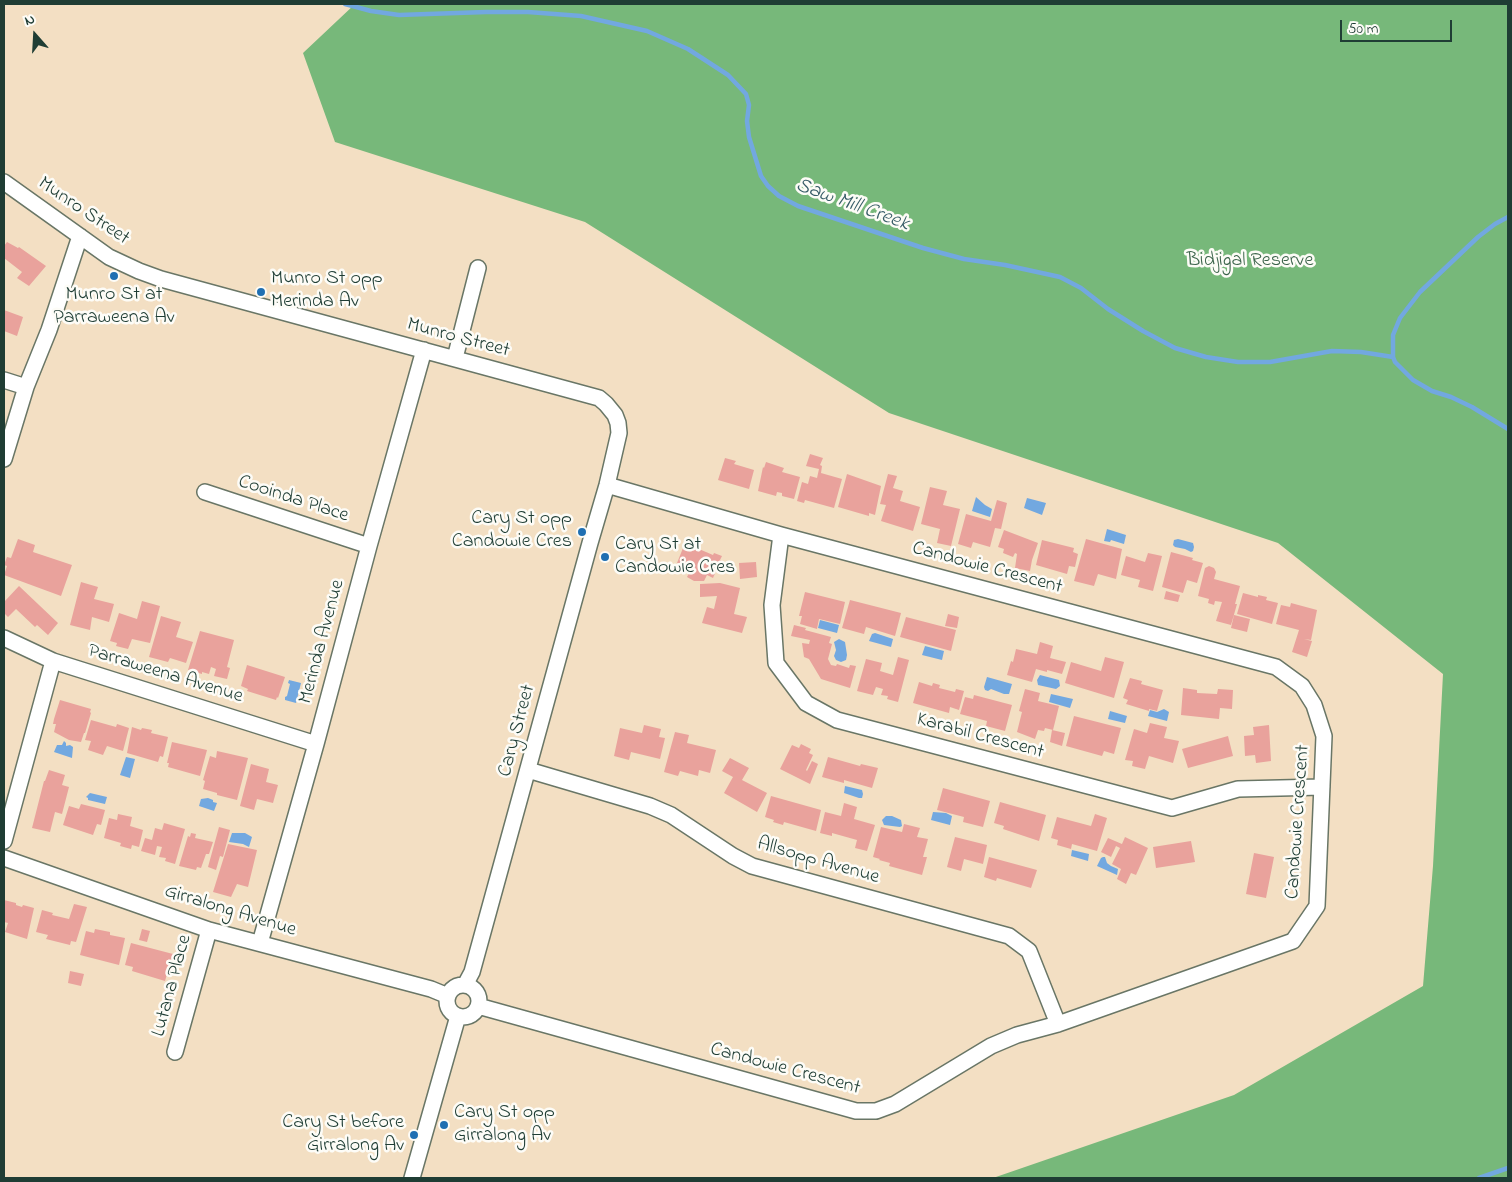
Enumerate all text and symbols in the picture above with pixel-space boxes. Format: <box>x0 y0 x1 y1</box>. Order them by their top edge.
text: N <box>22 9 38 32</box>
north arrow <box>10 10 60 60</box>
scale bar <box>1342 10 1454 42</box>
text: 50 m <box>1348 18 1378 40</box>
street label: Munro Street <box>33 173 133 251</box>
water label: Saw Mill Creek <box>792 174 912 238</box>
park label: Bidjigal Reserve <box>1187 250 1313 274</box>
place label: Munro St opp Merinda Av <box>271 268 383 315</box>
marker: Munro St at Parraweena Av <box>108 270 120 282</box>
place label: Munro St at Parraweena Av <box>53 284 175 331</box>
marker: Munro St opp Merinda Av <box>255 286 267 298</box>
street label: Munro Street <box>404 314 512 364</box>
street label: Cooinda Place <box>235 471 351 529</box>
place label: Cary St opp Candowie Cres <box>452 508 572 555</box>
marker: Cary St opp Candowie Cres <box>576 526 588 538</box>
place label: Cary St at Candowie Cres <box>615 534 735 581</box>
street label: Candowie Crescent <box>909 537 1065 601</box>
marker: Cary St at Candowie Cres <box>599 551 611 563</box>
street label: Merinda Avenue <box>295 577 351 707</box>
street label: Parraweena Avenue <box>85 640 245 710</box>
street label: Cary Street <box>494 682 542 780</box>
street label: Karabil Crescent <box>914 708 1046 766</box>
street label: Candowie Crescent <box>1282 744 1316 900</box>
street label: Allsopp Avenue <box>754 833 882 891</box>
street label: Girralong Avenue <box>161 881 299 943</box>
street label: Lutana Place <box>148 933 198 1039</box>
street label: Candowie Crescent <box>707 1038 863 1102</box>
place label: Cary St opp Girralong Av <box>454 1102 555 1149</box>
place label: Cary St before Girralong Av <box>282 1112 404 1159</box>
marker: Cary St opp Girralong Av <box>438 1119 450 1131</box>
marker: Cary St before Girralong Av <box>408 1129 420 1141</box>

